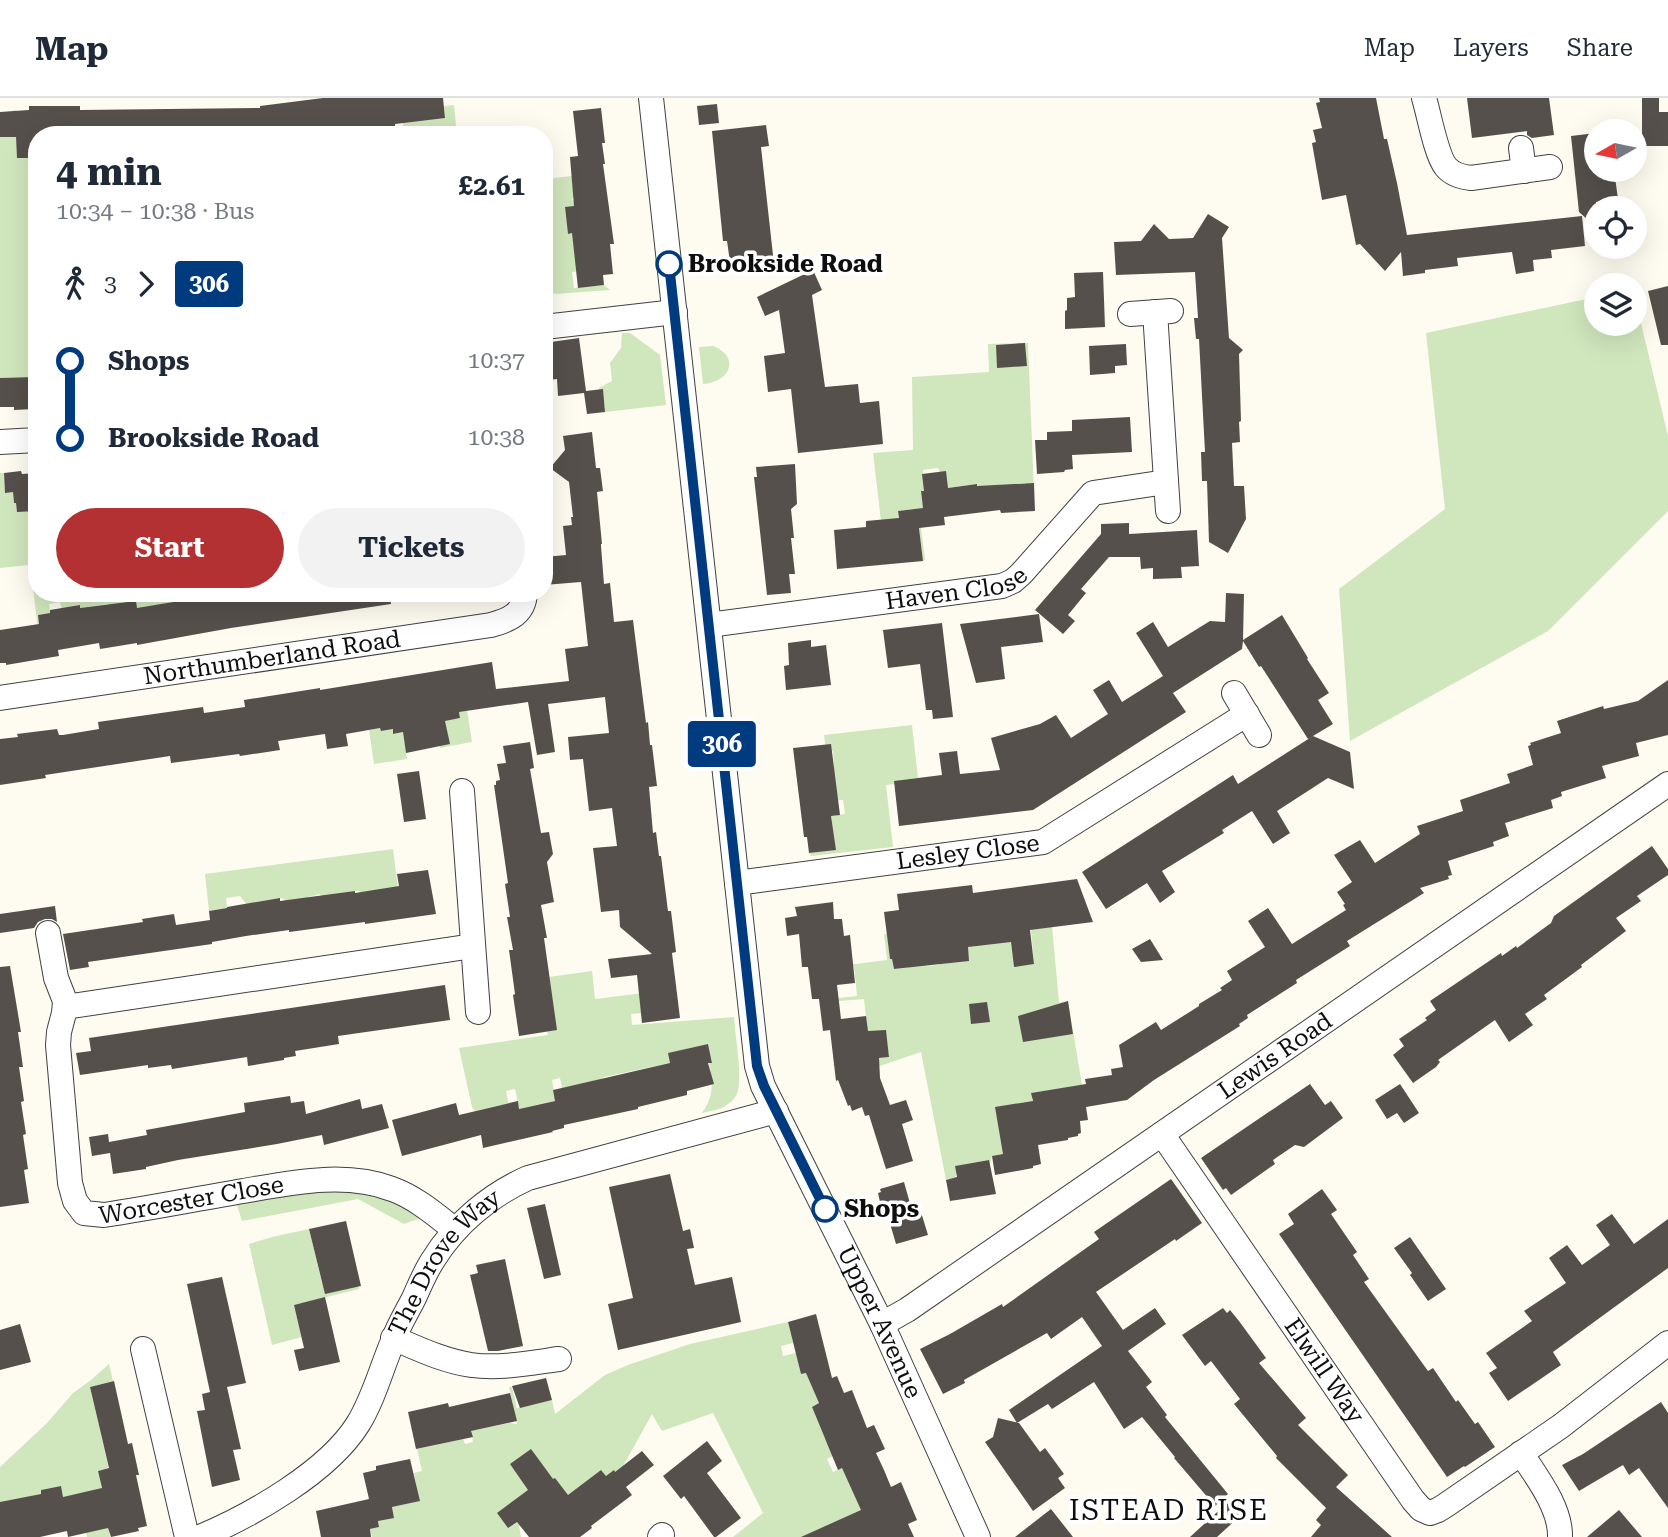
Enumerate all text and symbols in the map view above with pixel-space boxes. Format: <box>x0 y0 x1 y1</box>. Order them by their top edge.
text: Map <box>35 29 109 68</box>
text: Map <box>1364 34 1415 62</box>
text: Layers <box>1453 34 1529 62</box>
text: Share <box>1567 34 1633 62</box>
north arrow <box>1584 119 1647 182</box>
map controls <box>1584 119 1647 336</box>
text: 4 min <box>56 150 162 194</box>
text: £2.61 <box>459 171 525 201</box>
button: locate <box>1584 196 1647 259</box>
text: 10:34 – 10:38 · Bus <box>56 198 254 225</box>
place label: Brookside Road <box>688 250 883 278</box>
marker: Brookside Road <box>656 251 682 277</box>
icon: walk <box>56 265 94 303</box>
icon: forward <box>127 265 165 303</box>
text: 3 <box>104 270 117 297</box>
text: 306 <box>189 270 229 298</box>
button: layers <box>1584 273 1647 336</box>
text: Shops <box>108 346 189 376</box>
text: 10:37 <box>468 347 525 374</box>
text: Brookside Road <box>108 423 319 453</box>
text: 10:38 <box>468 424 525 451</box>
button: Start <box>56 508 284 588</box>
button: Tickets <box>298 508 525 588</box>
street label: Haven Close <box>883 561 1033 615</box>
street label: Northumberland Road <box>142 625 402 690</box>
line badge: 306 <box>682 721 762 767</box>
text: 306 <box>702 730 742 758</box>
street label: Lesley Close <box>895 829 1041 875</box>
street label: Lewis Road <box>1213 1007 1337 1105</box>
street label: Worcester Close <box>97 1170 286 1230</box>
street label: The Drove Way <box>383 1183 506 1340</box>
place label: Shops <box>844 1195 919 1223</box>
marker: Shops <box>812 1196 838 1222</box>
street label: Upper Avenue <box>831 1241 928 1403</box>
street label: Elwill Way <box>1278 1313 1371 1429</box>
district label: ISTEAD RISE <box>1069 1494 1269 1527</box>

